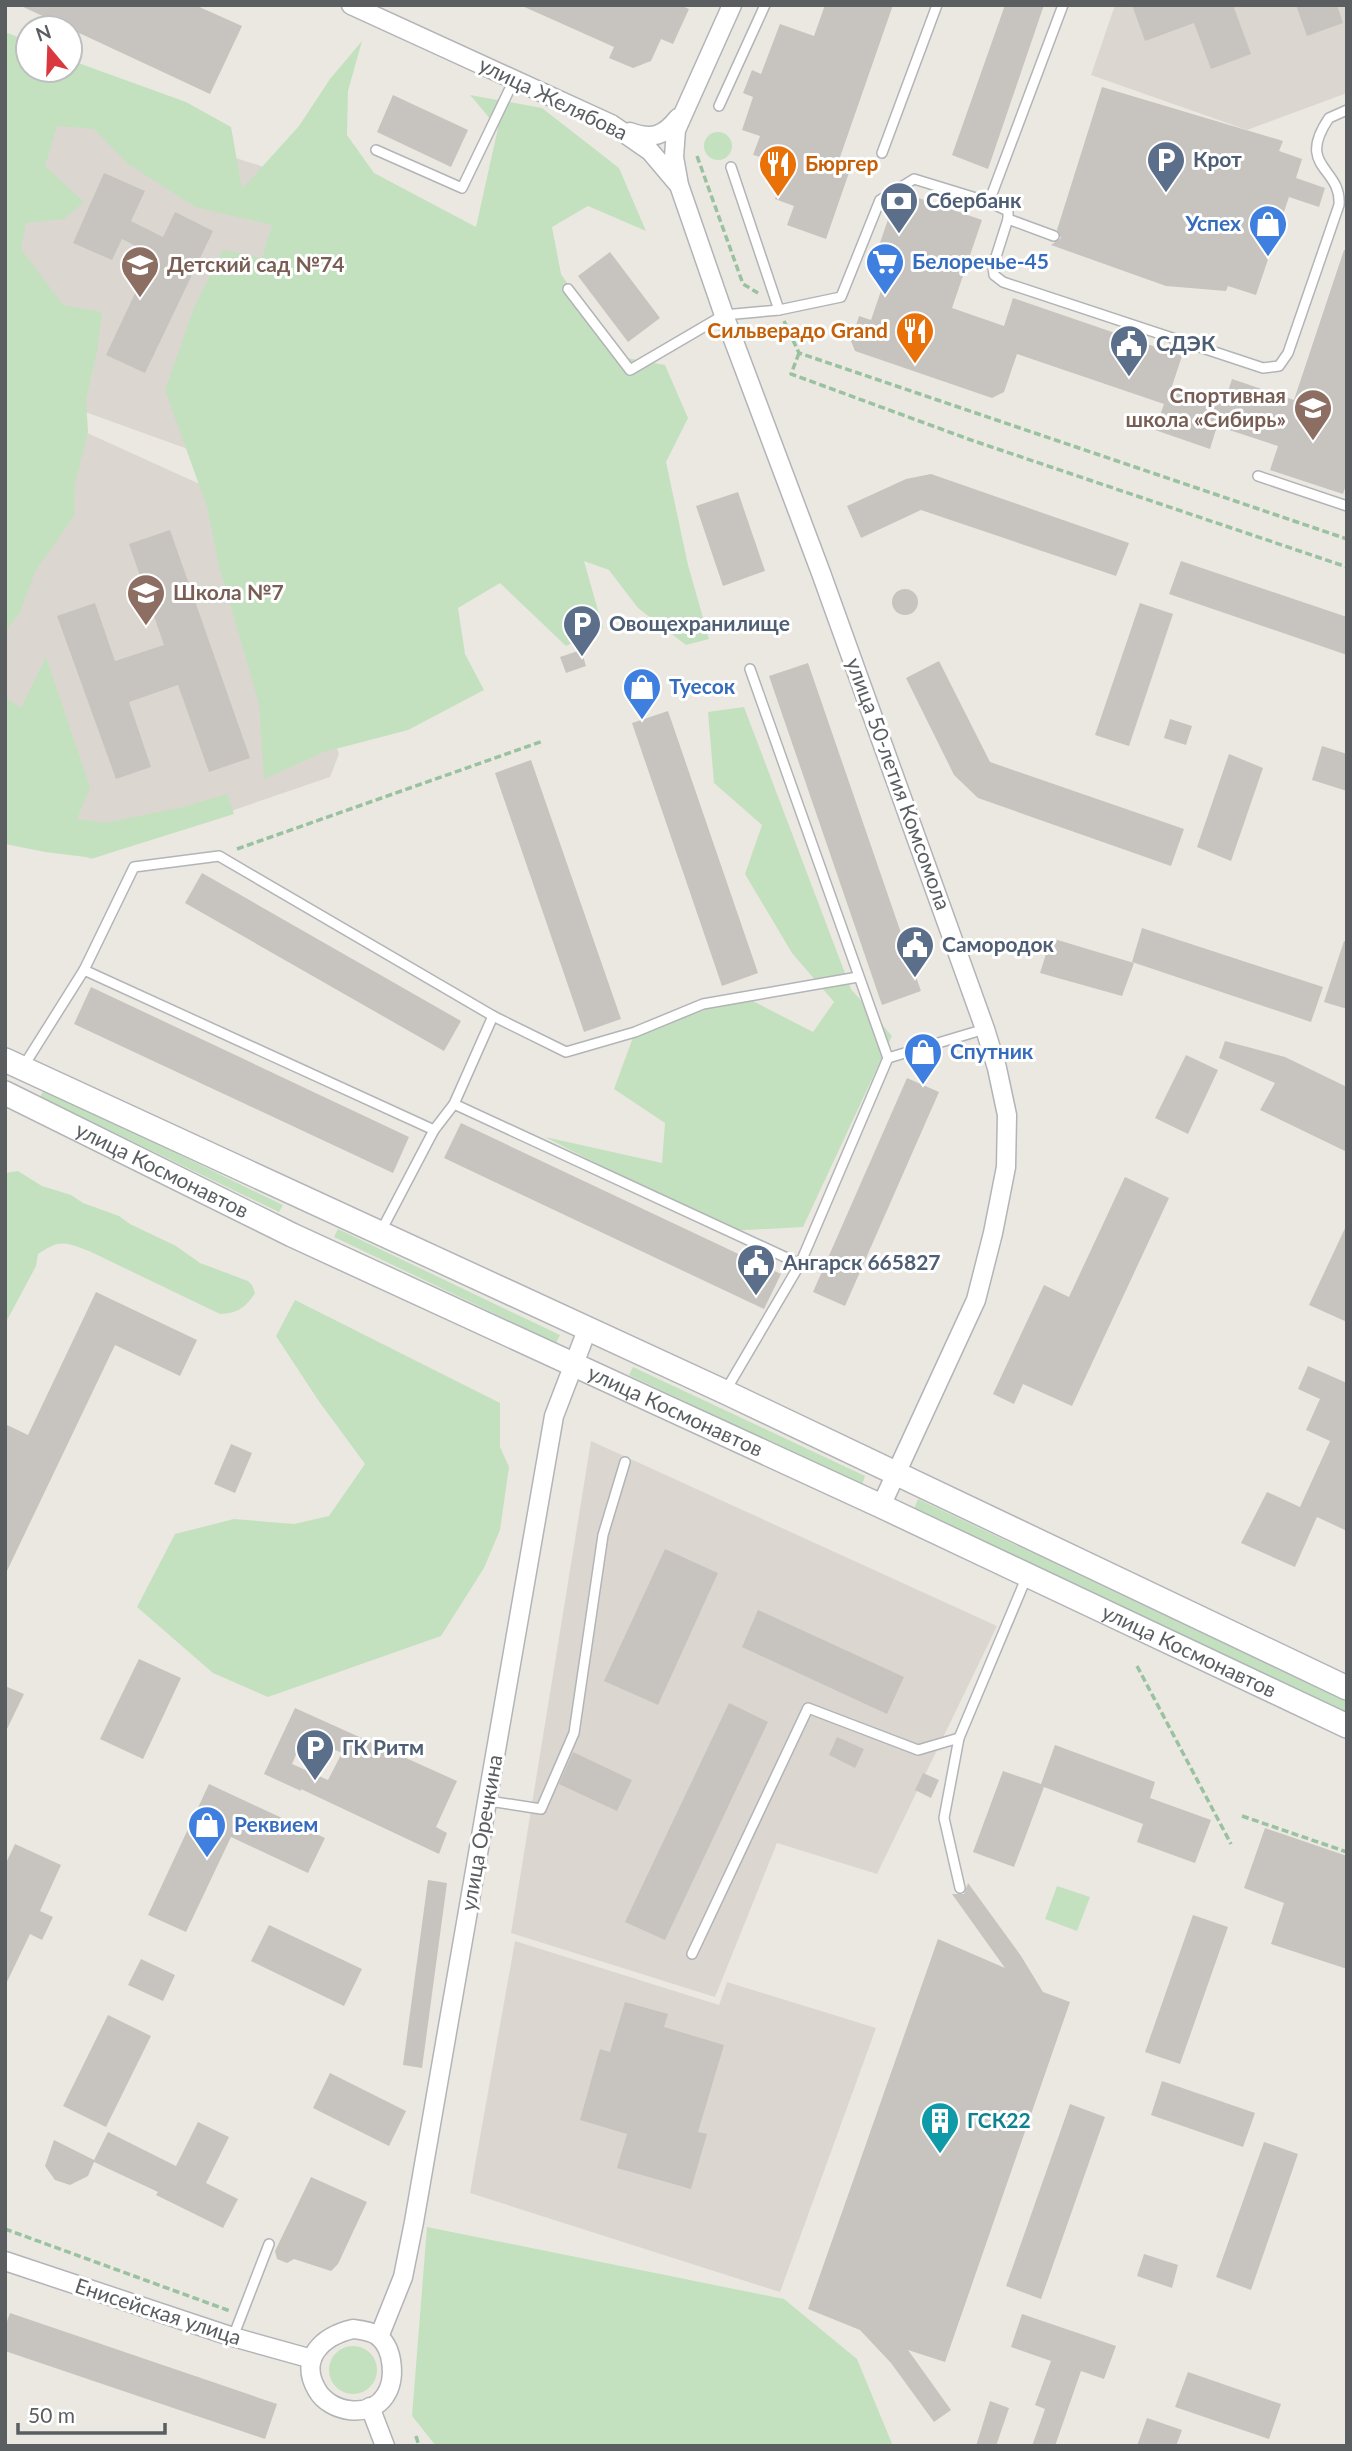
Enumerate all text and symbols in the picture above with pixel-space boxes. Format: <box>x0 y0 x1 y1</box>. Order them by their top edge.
north arrow <box>14 14 84 84</box>
text: N <box>33 19 54 46</box>
street label: улица Желябова <box>475 51 632 145</box>
parking icon: Крот <box>1145 139 1187 194</box>
restaurant icon: Бюргер <box>757 143 799 198</box>
place label: Крот <box>1193 146 1242 171</box>
place label: Бюргер <box>805 150 879 175</box>
bank icon: Сбербанк <box>878 180 920 235</box>
place label: Сбербанк <box>926 187 1022 212</box>
shop icon: Успех <box>1247 203 1289 258</box>
place label: Успех <box>1184 210 1241 235</box>
supermarket icon: Белоречье-45 <box>864 241 906 296</box>
school or university icon: Детский сад №74 <box>119 244 161 299</box>
place label: Белоречье-45 <box>912 248 1049 273</box>
place label: Детский сад №74 <box>167 251 344 276</box>
restaurant icon: Сильверадо Grand <box>894 310 936 365</box>
place label: Сильверадо Grand <box>707 317 888 342</box>
public building icon: СДЭК <box>1108 323 1150 378</box>
place label: СДЭК <box>1156 330 1216 355</box>
place label: Спортивная школа «Сибирь» <box>1125 382 1286 431</box>
school or university icon: Спортивная школа «Сибирь» <box>1292 387 1334 442</box>
school or university icon: Школа №7 <box>125 572 167 627</box>
place label: Школа №7 <box>173 579 284 604</box>
parking icon: Овощехранилище <box>561 603 603 658</box>
place label: Овощехранилище <box>609 610 790 635</box>
street label: улица 50-летия Комсомола <box>842 654 957 913</box>
shop icon: Туесок <box>621 666 663 721</box>
place label: Туесок <box>669 673 736 698</box>
public building icon: Самородок <box>894 924 936 979</box>
place label: Самородок <box>942 931 1055 956</box>
shop icon: Спутник <box>902 1031 944 1086</box>
place label: Спутник <box>950 1038 1034 1063</box>
street label: улица Космонавтов <box>72 1116 253 1223</box>
public building icon: Ангарск 665827 <box>735 1242 777 1297</box>
place label: Ангарск 665827 <box>782 1249 941 1274</box>
street label: улица Космонавтов <box>584 1359 767 1461</box>
street label: улица Космонавтов <box>1098 1598 1281 1702</box>
parking icon: ГК Ритм <box>294 1727 336 1782</box>
place label: ГК Ритм <box>342 1734 424 1759</box>
street label: улица Оречкина <box>454 1753 507 1913</box>
shop icon: Реквием <box>186 1804 228 1859</box>
place label: Реквием <box>234 1811 318 1836</box>
building icon: ГСК22 <box>919 2100 961 2155</box>
place label: ГСК22 <box>967 2107 1031 2132</box>
street label: Енисейская улица <box>72 2272 245 2349</box>
scale bar <box>18 2392 164 2436</box>
text: 50 m <box>28 2402 75 2427</box>

